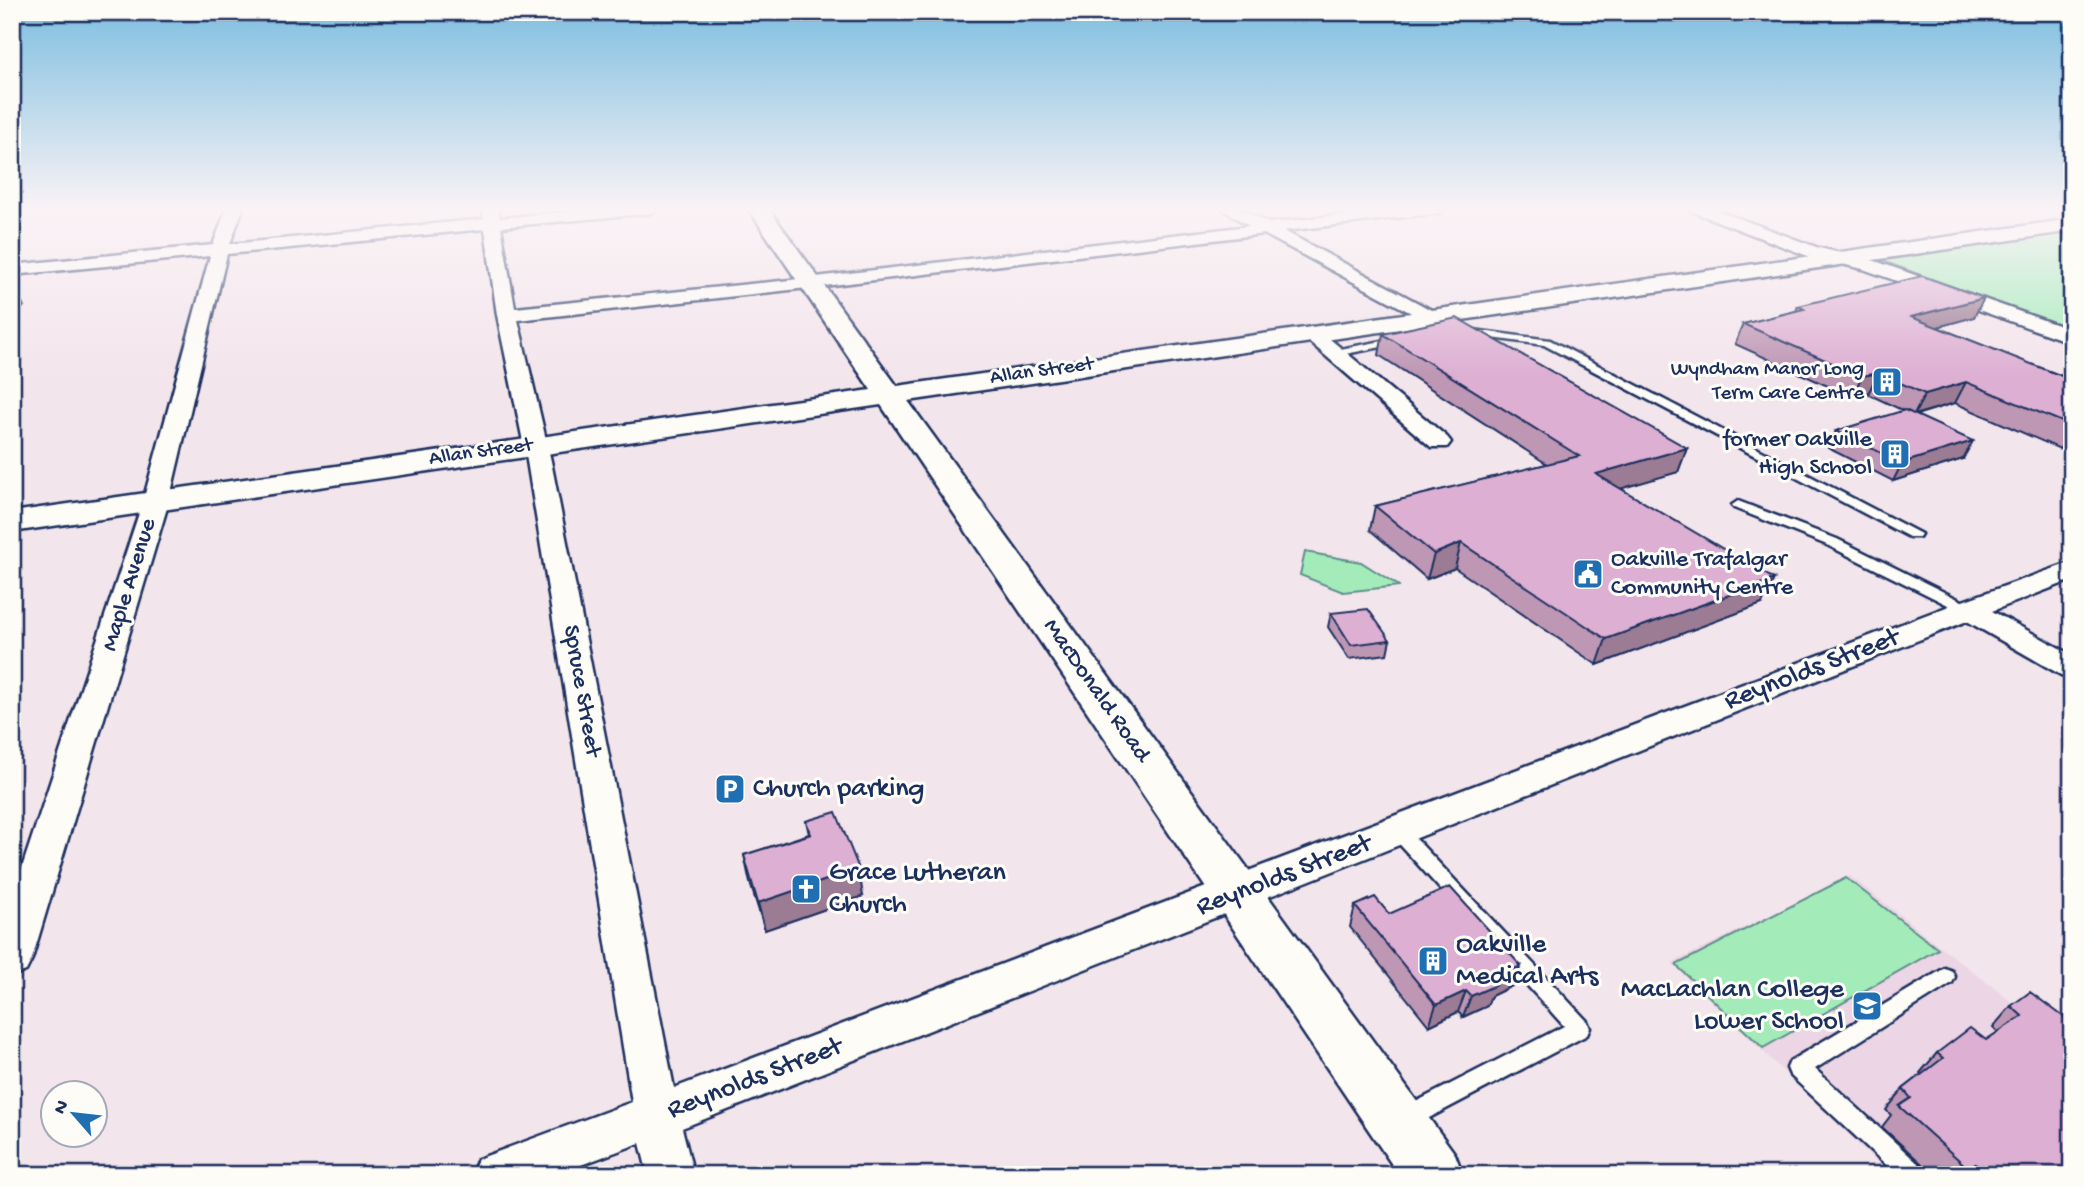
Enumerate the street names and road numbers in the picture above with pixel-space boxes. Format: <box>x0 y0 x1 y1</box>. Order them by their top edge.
street label: Allan Street <box>989 352 1098 392</box>
street label: Allan Street <box>428 433 537 473</box>
street label: Maple Avenue <box>96 515 164 655</box>
street label: MacDonald Road <box>1036 614 1157 770</box>
street label: Reynolds Street <box>1720 621 1907 719</box>
street label: Spruce Street <box>555 623 607 761</box>
street label: Reynolds Street <box>1192 827 1379 925</box>
street label: Reynolds Street <box>663 1030 850 1128</box>

